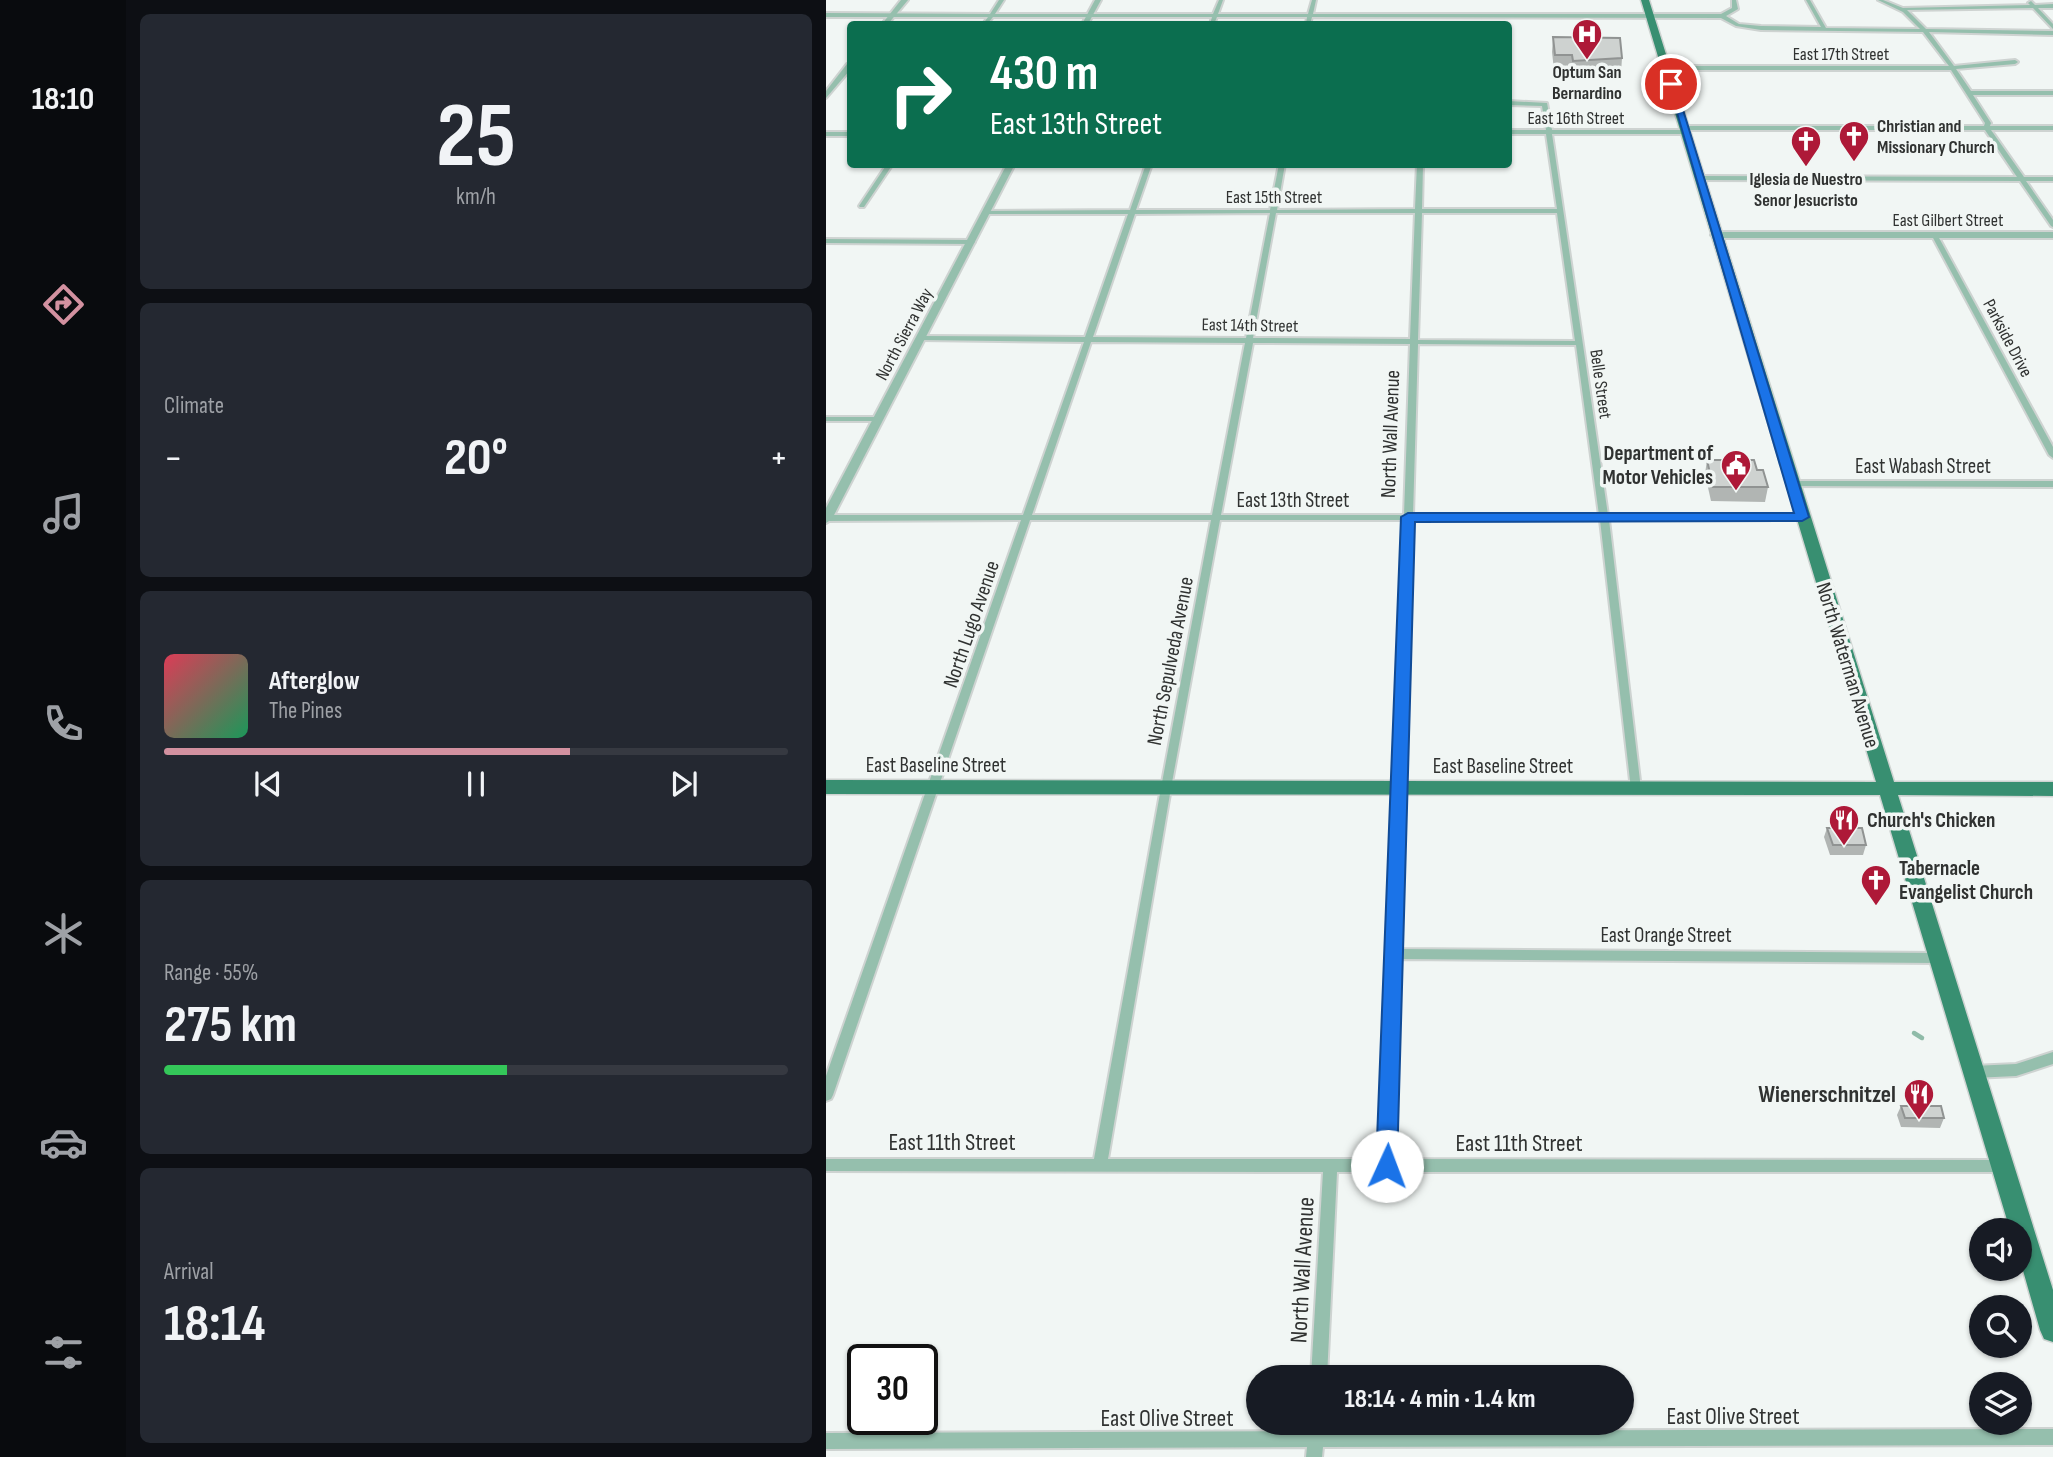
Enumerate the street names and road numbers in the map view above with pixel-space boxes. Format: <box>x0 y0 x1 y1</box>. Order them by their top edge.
street label: East 17th Street <box>1793 44 1890 65</box>
street label: East 16th Street <box>1527 108 1625 129</box>
street label: East 15th Street <box>1226 187 1323 208</box>
street label: East Gilbert Street <box>1892 210 2004 231</box>
street label: North Sierra Way <box>871 285 937 384</box>
street label: Parkside Drive <box>1978 296 2037 381</box>
street label: East 14th Street <box>1201 314 1299 337</box>
street label: Belle Street <box>1585 348 1616 421</box>
street label: North Wall Avenue <box>1376 370 1405 498</box>
street label: East Wabash Street <box>1855 454 1991 479</box>
street label: East 13th Street <box>1237 488 1349 513</box>
street label: North Lugo Avenue <box>938 557 1005 691</box>
street label: North Sepulveda Avenue <box>1142 575 1199 747</box>
street label: North Waterman Avenue <box>1810 579 1885 751</box>
street label: East Baseline Street <box>866 753 1006 778</box>
street label: East Baseline Street <box>1433 754 1573 779</box>
street label: East Orange Street <box>1600 923 1732 948</box>
street label: East 11th Street <box>888 1128 1016 1157</box>
street label: East 11th Street <box>1455 1129 1583 1158</box>
street label: North Wall Avenue <box>1284 1196 1321 1344</box>
street label: East Olive Street <box>1667 1402 1799 1431</box>
street label: East Olive Street <box>1101 1404 1233 1433</box>

